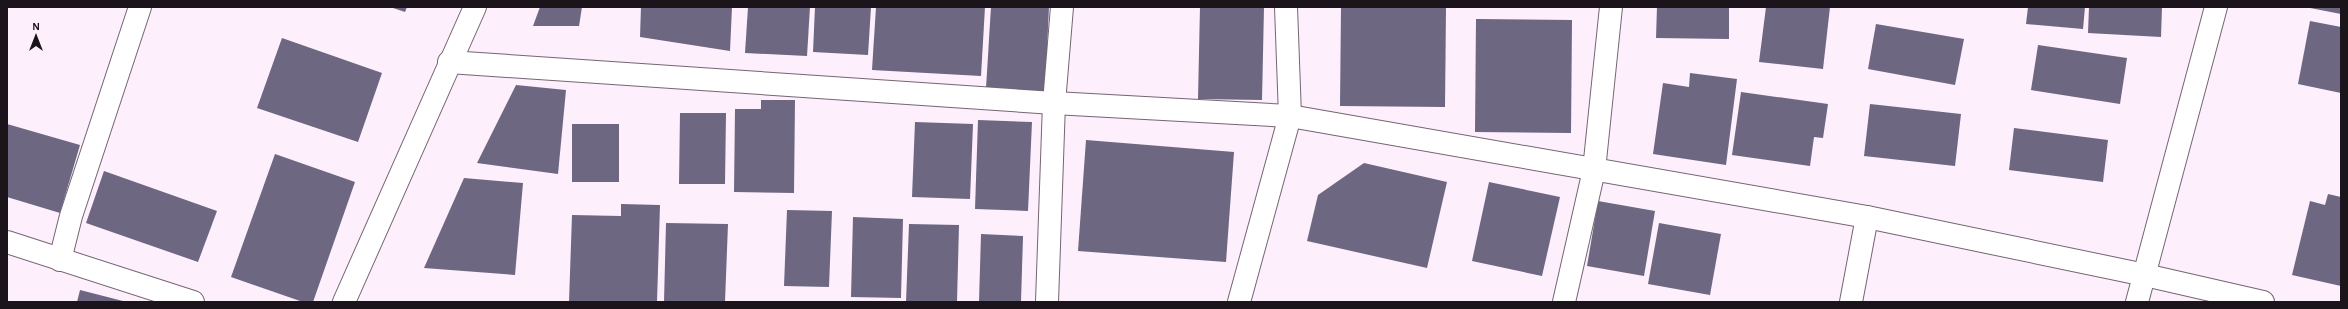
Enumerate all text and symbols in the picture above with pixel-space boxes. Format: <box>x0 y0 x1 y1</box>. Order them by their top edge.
north arrow <box>16 16 56 56</box>
text: N <box>32 21 40 32</box>

